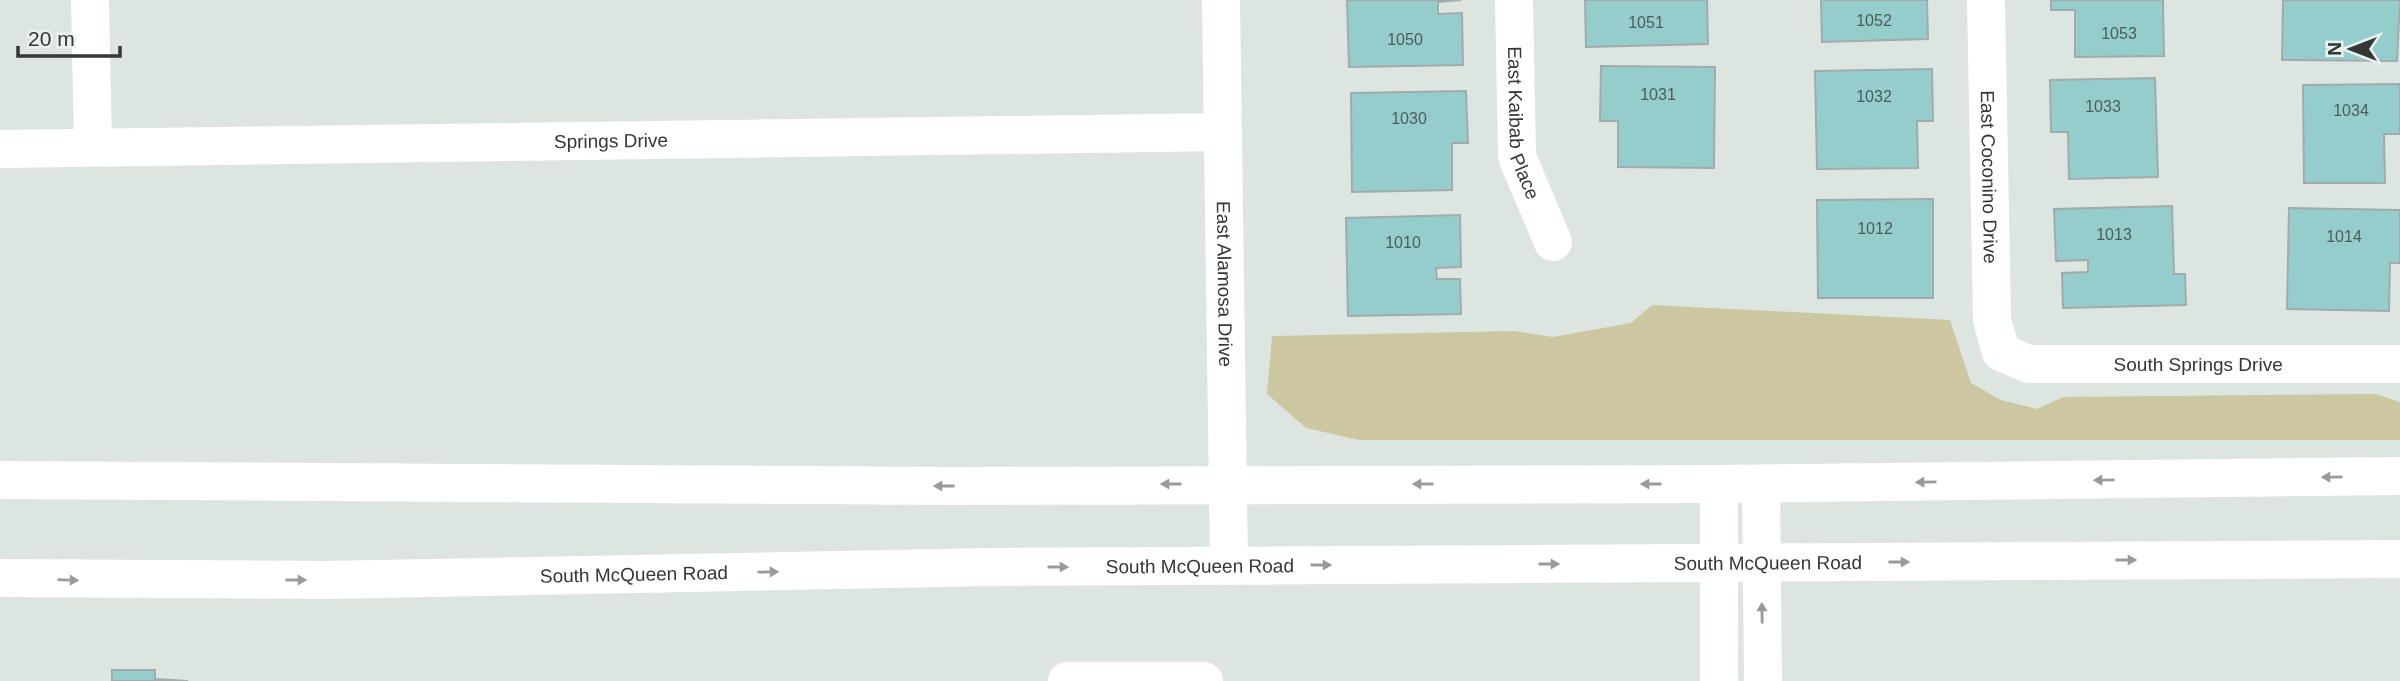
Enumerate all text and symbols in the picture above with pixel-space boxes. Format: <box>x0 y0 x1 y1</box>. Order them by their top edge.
house number: 1052 <box>1856 12 1892 29</box>
scale bar <box>18 14 119 58</box>
house number: 1051 <box>1628 14 1664 31</box>
north arrow <box>2316 14 2386 84</box>
house number: 1053 <box>2101 25 2137 42</box>
text: 20 m <box>28 27 75 50</box>
house number: 1050 <box>1387 31 1423 48</box>
text: N <box>2324 42 2345 56</box>
street label: East Kaibab Place <box>1504 46 1544 202</box>
house number: 1031 <box>1640 86 1676 103</box>
house number: 1032 <box>1856 88 1892 105</box>
street label: East Coconino Drive <box>1977 90 2001 264</box>
house number: 1033 <box>2085 98 2121 115</box>
house number: 1034 <box>2333 102 2369 119</box>
house number: 1030 <box>1391 110 1427 127</box>
street label: Springs Drive <box>554 130 668 152</box>
street label: East Alamosa Drive <box>1213 201 1236 367</box>
house number: 1012 <box>1857 220 1893 237</box>
house number: 1013 <box>2096 226 2132 243</box>
house number: 1014 <box>2326 228 2362 245</box>
house number: 1010 <box>1385 234 1421 251</box>
street label: South Springs Drive <box>2114 354 2283 375</box>
one-way arrow <box>2321 471 2343 483</box>
one-way arrow <box>2093 474 2115 486</box>
one-way arrow <box>1915 476 1937 488</box>
one-way arrow <box>1160 478 1182 490</box>
one-way arrow <box>1412 478 1434 490</box>
one-way arrow <box>1639 478 1661 490</box>
one-way arrow <box>932 480 954 492</box>
street label: South McQueen Road <box>1674 552 1862 574</box>
one-way arrow <box>2116 554 2138 566</box>
street label: South McQueen Road <box>1106 555 1294 577</box>
one-way arrow <box>1888 556 1910 568</box>
one-way arrow <box>1538 558 1560 570</box>
one-way arrow <box>1311 560 1333 571</box>
one-way arrow <box>1047 561 1069 573</box>
street label: South McQueen Road <box>540 562 728 587</box>
one-way arrow <box>757 566 779 578</box>
one-way arrow <box>285 574 307 586</box>
one-way arrow <box>57 575 79 586</box>
one-way arrow <box>1756 602 1768 624</box>

